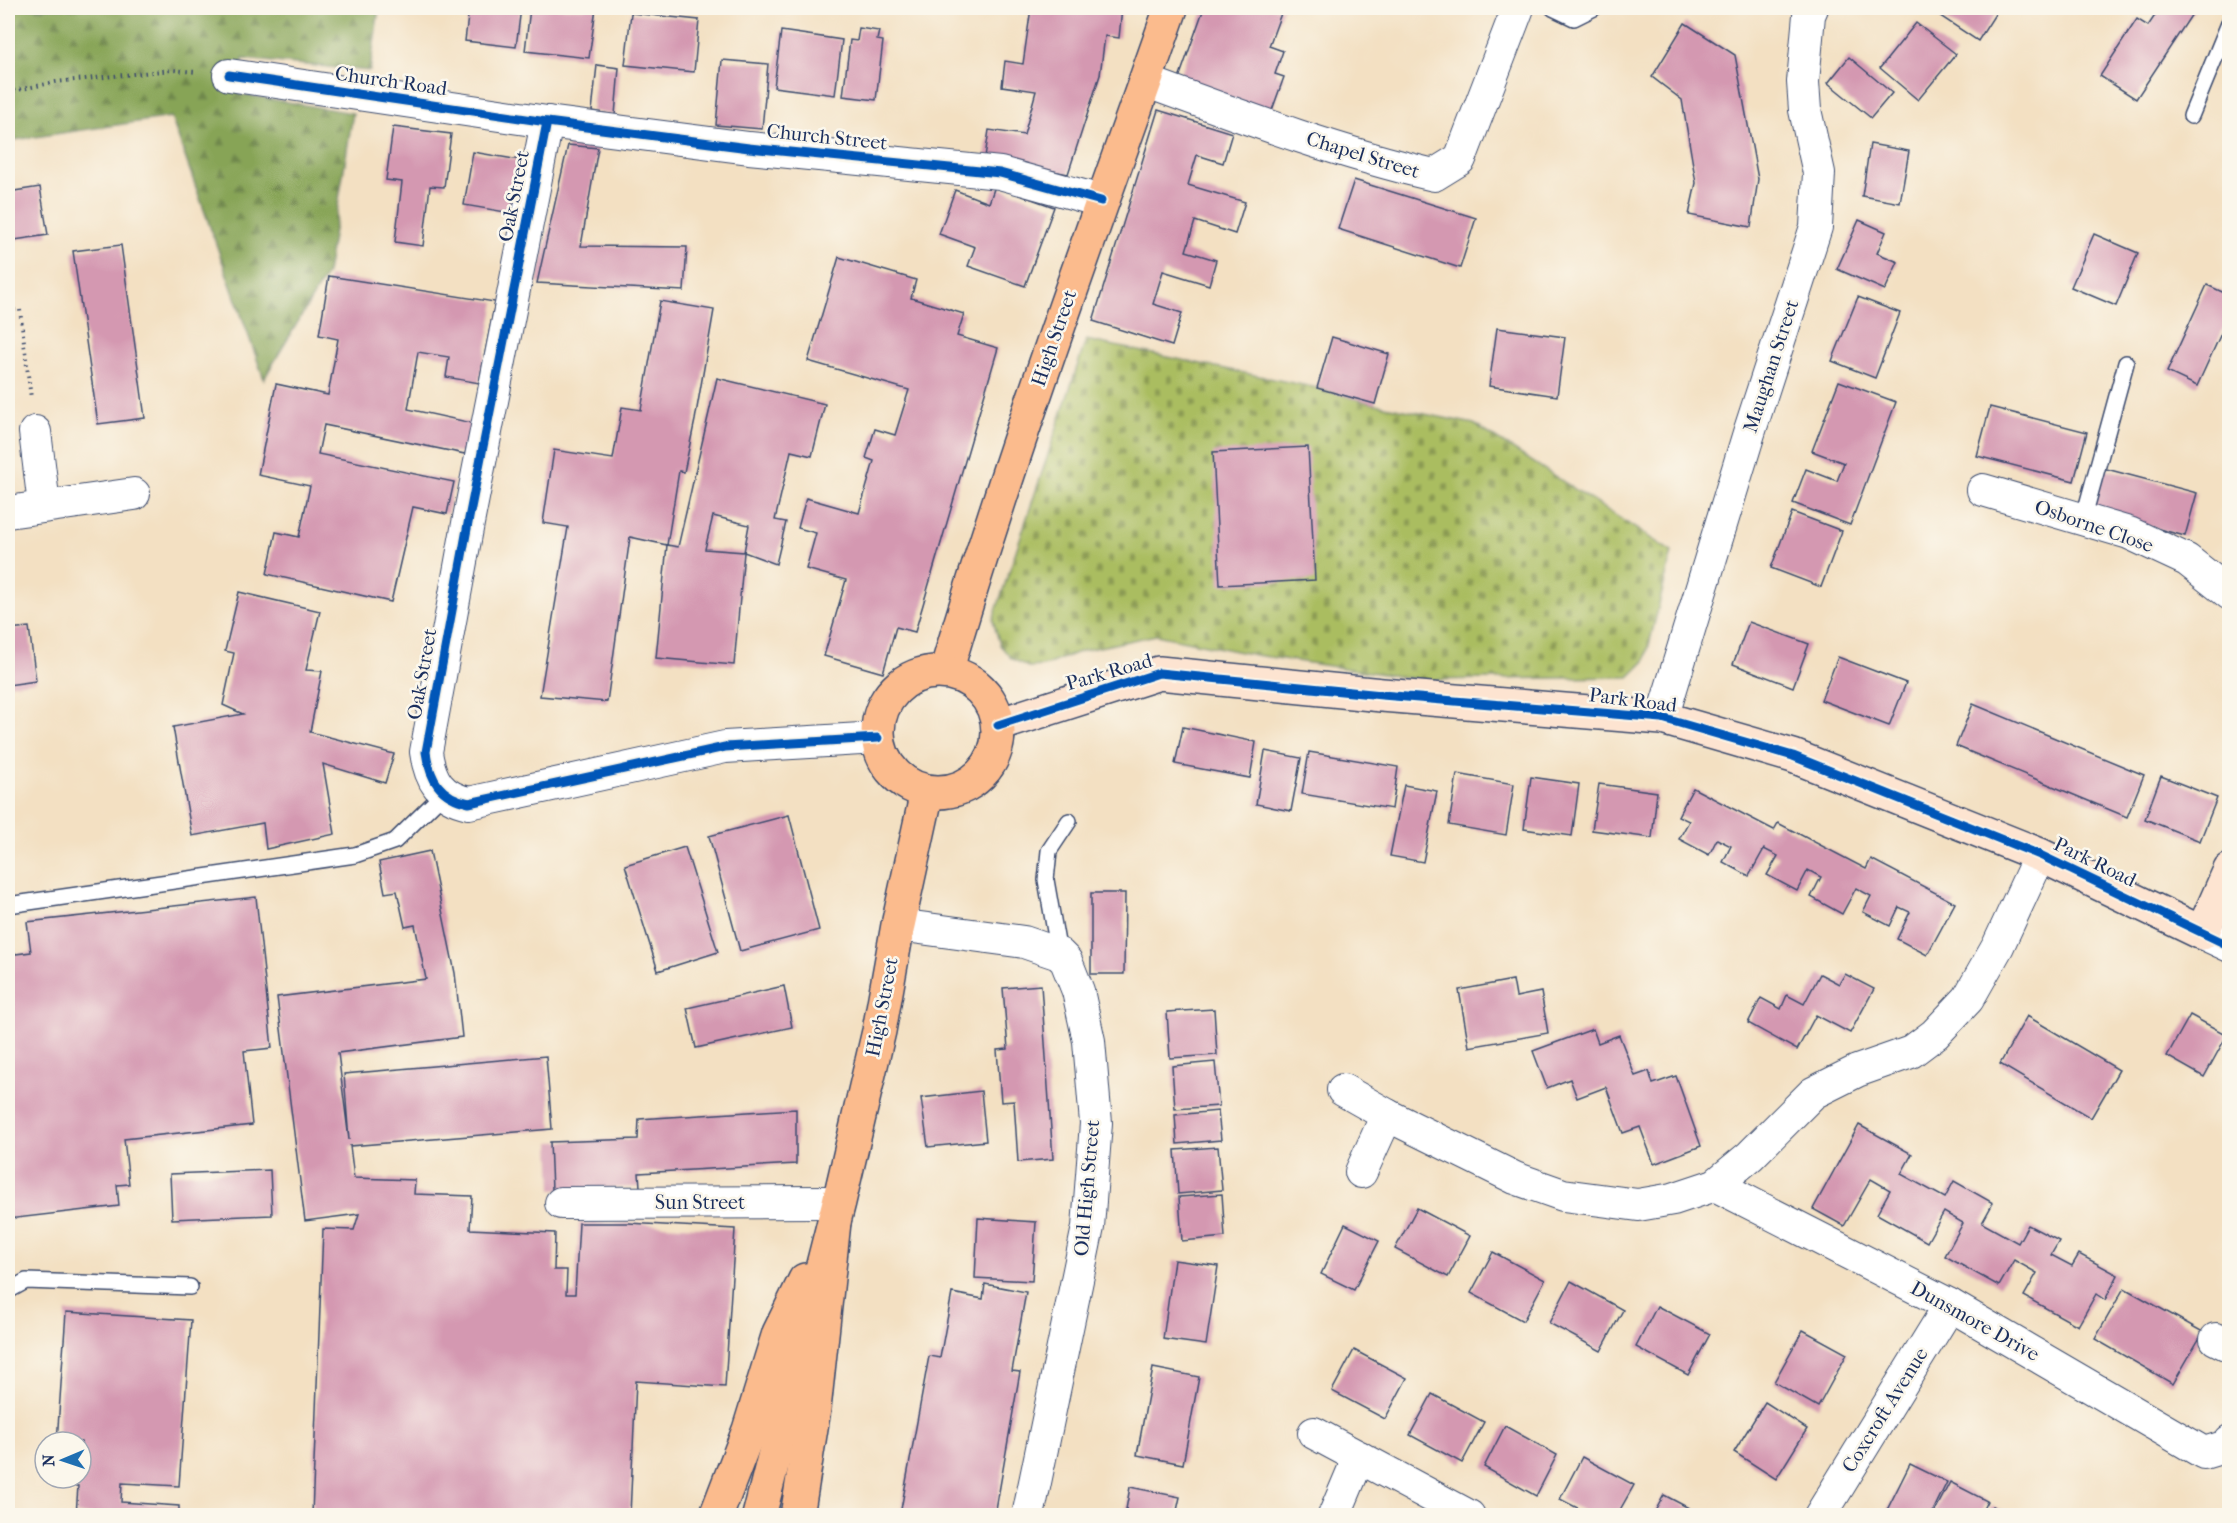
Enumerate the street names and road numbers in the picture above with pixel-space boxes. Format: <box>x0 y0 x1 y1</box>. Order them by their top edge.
street label: Church Road <box>333 62 450 100</box>
street label: Church Street <box>766 119 888 155</box>
street label: Chapel Street <box>1304 127 1422 183</box>
street label: Oak Street <box>494 148 534 244</box>
street label: High Street <box>1027 287 1081 389</box>
street label: Maughan Street <box>1739 297 1803 435</box>
street label: Osborne Close <box>2032 495 2157 557</box>
street label: Oak Street <box>403 626 441 722</box>
street label: Park Road <box>1063 648 1156 695</box>
street label: Park Road <box>1588 683 1679 717</box>
street label: Park Road <box>2050 832 2141 892</box>
street label: High Street <box>861 955 903 1059</box>
street label: Old High Street <box>1070 1119 1104 1257</box>
street label: Sun Street <box>655 1191 745 1214</box>
street label: Dunsmore Drive <box>1907 1276 2043 1366</box>
street label: Coxcroft Avenue <box>1837 1343 1933 1477</box>

